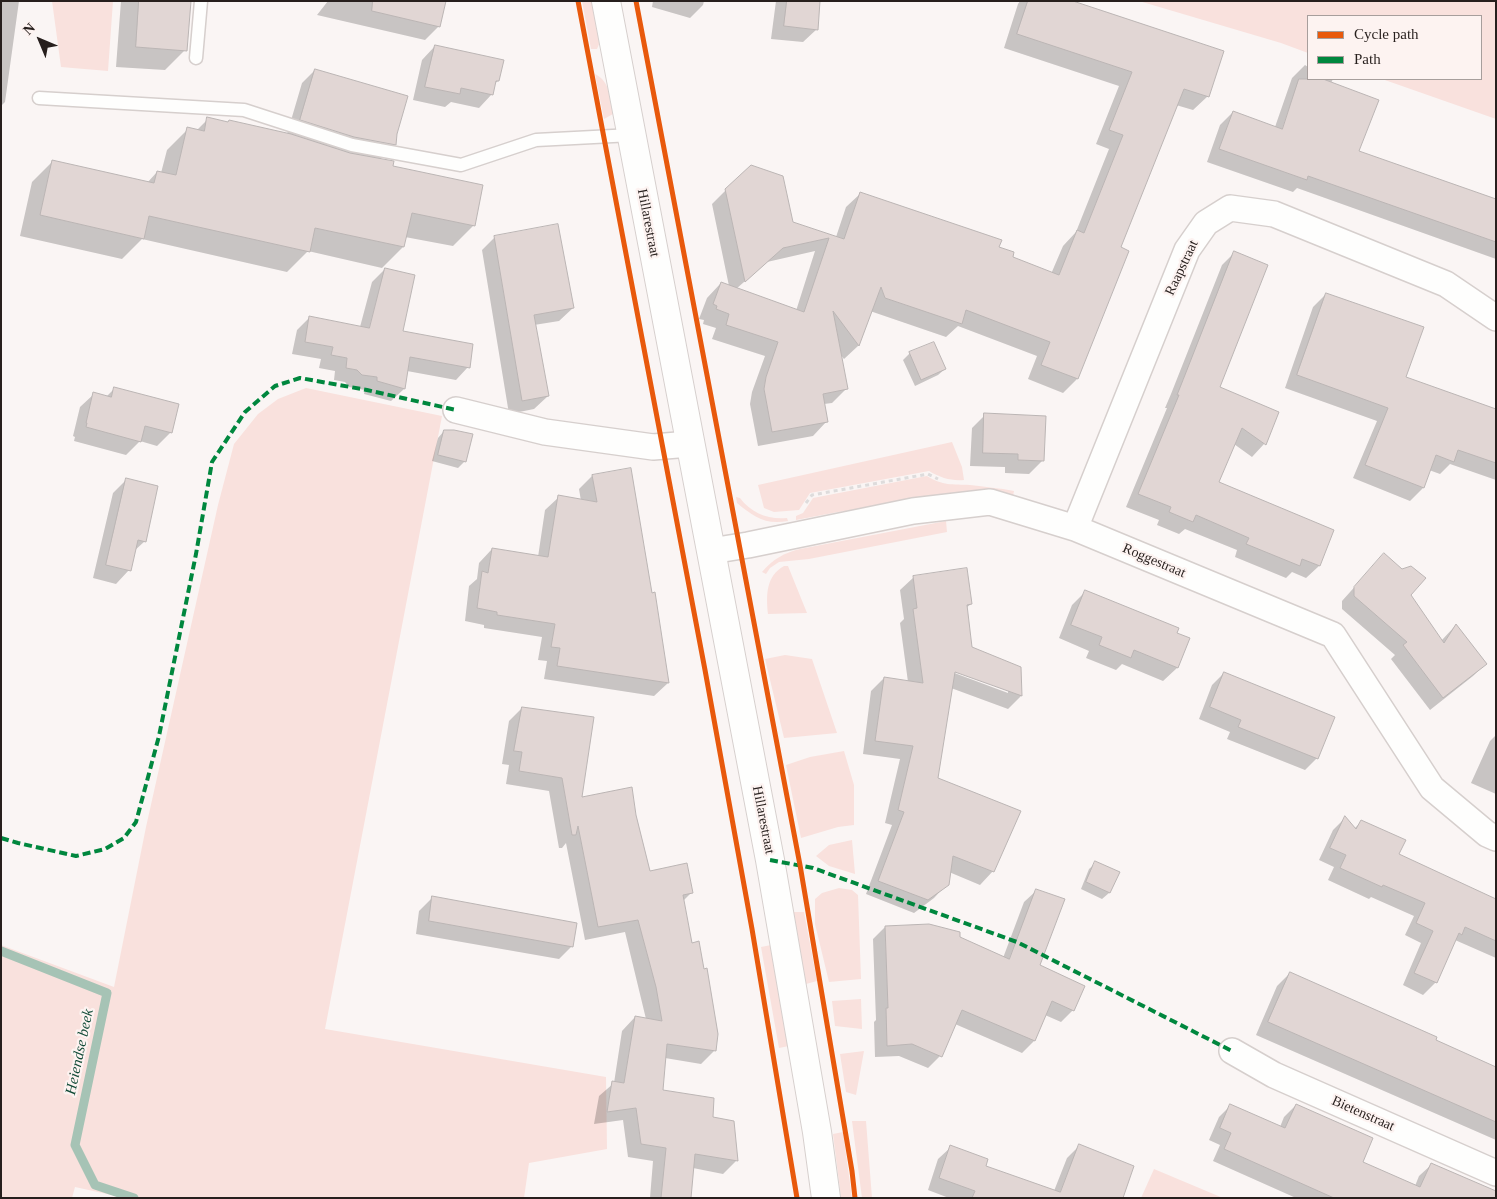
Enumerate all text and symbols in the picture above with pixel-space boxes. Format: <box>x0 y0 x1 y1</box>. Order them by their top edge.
north arrow <box>15 15 65 65</box>
legend <box>1307 15 1482 80</box>
text: N <box>20 20 38 38</box>
text: Cycle path <box>1354 26 1419 42</box>
text: Path <box>1354 51 1381 67</box>
street label: Hillarestraat <box>633 187 663 259</box>
street label: Raapstraat <box>1162 238 1202 298</box>
street label: Roggestraat <box>1120 540 1188 582</box>
street label: Hillarestraat <box>748 784 778 856</box>
water label: Heiendse beek <box>62 1008 98 1096</box>
street label: Bietenstraat <box>1329 1093 1397 1135</box>

